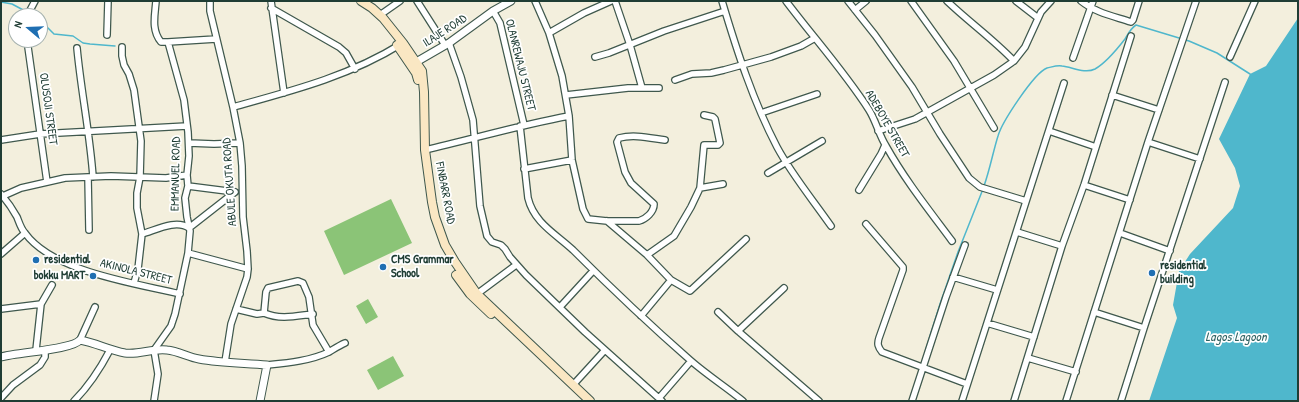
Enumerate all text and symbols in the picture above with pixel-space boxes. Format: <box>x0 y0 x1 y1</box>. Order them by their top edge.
north arrow <box>8 8 48 48</box>
street label: ILAJE ROAD <box>420 12 470 50</box>
street label: OLANREWAJU STREET <box>502 18 538 112</box>
text: N <box>10 19 25 29</box>
street label: OLUSOJI STREET <box>36 72 60 146</box>
street label: ADEBOYE STREET <box>862 88 912 160</box>
street label: EMMANUEL ROAD <box>168 137 184 211</box>
street label: ABULE OKUTA ROAD <box>220 137 240 227</box>
street label: FINBARR ROAD <box>432 161 458 225</box>
place label: residential <box>44 253 90 267</box>
place label: CMS Grammar School <box>391 253 454 281</box>
marker: residential <box>31 255 41 265</box>
street label: AKINOLA STREET <box>98 256 174 288</box>
place label: residential building <box>1160 259 1206 287</box>
marker: CMS Grammar School <box>378 262 388 272</box>
marker: residential building <box>1147 268 1157 278</box>
place label: bokku MART <box>34 269 85 283</box>
marker: bokku MART <box>88 271 98 281</box>
water label: Lagos Lagoon <box>1205 330 1267 346</box>

